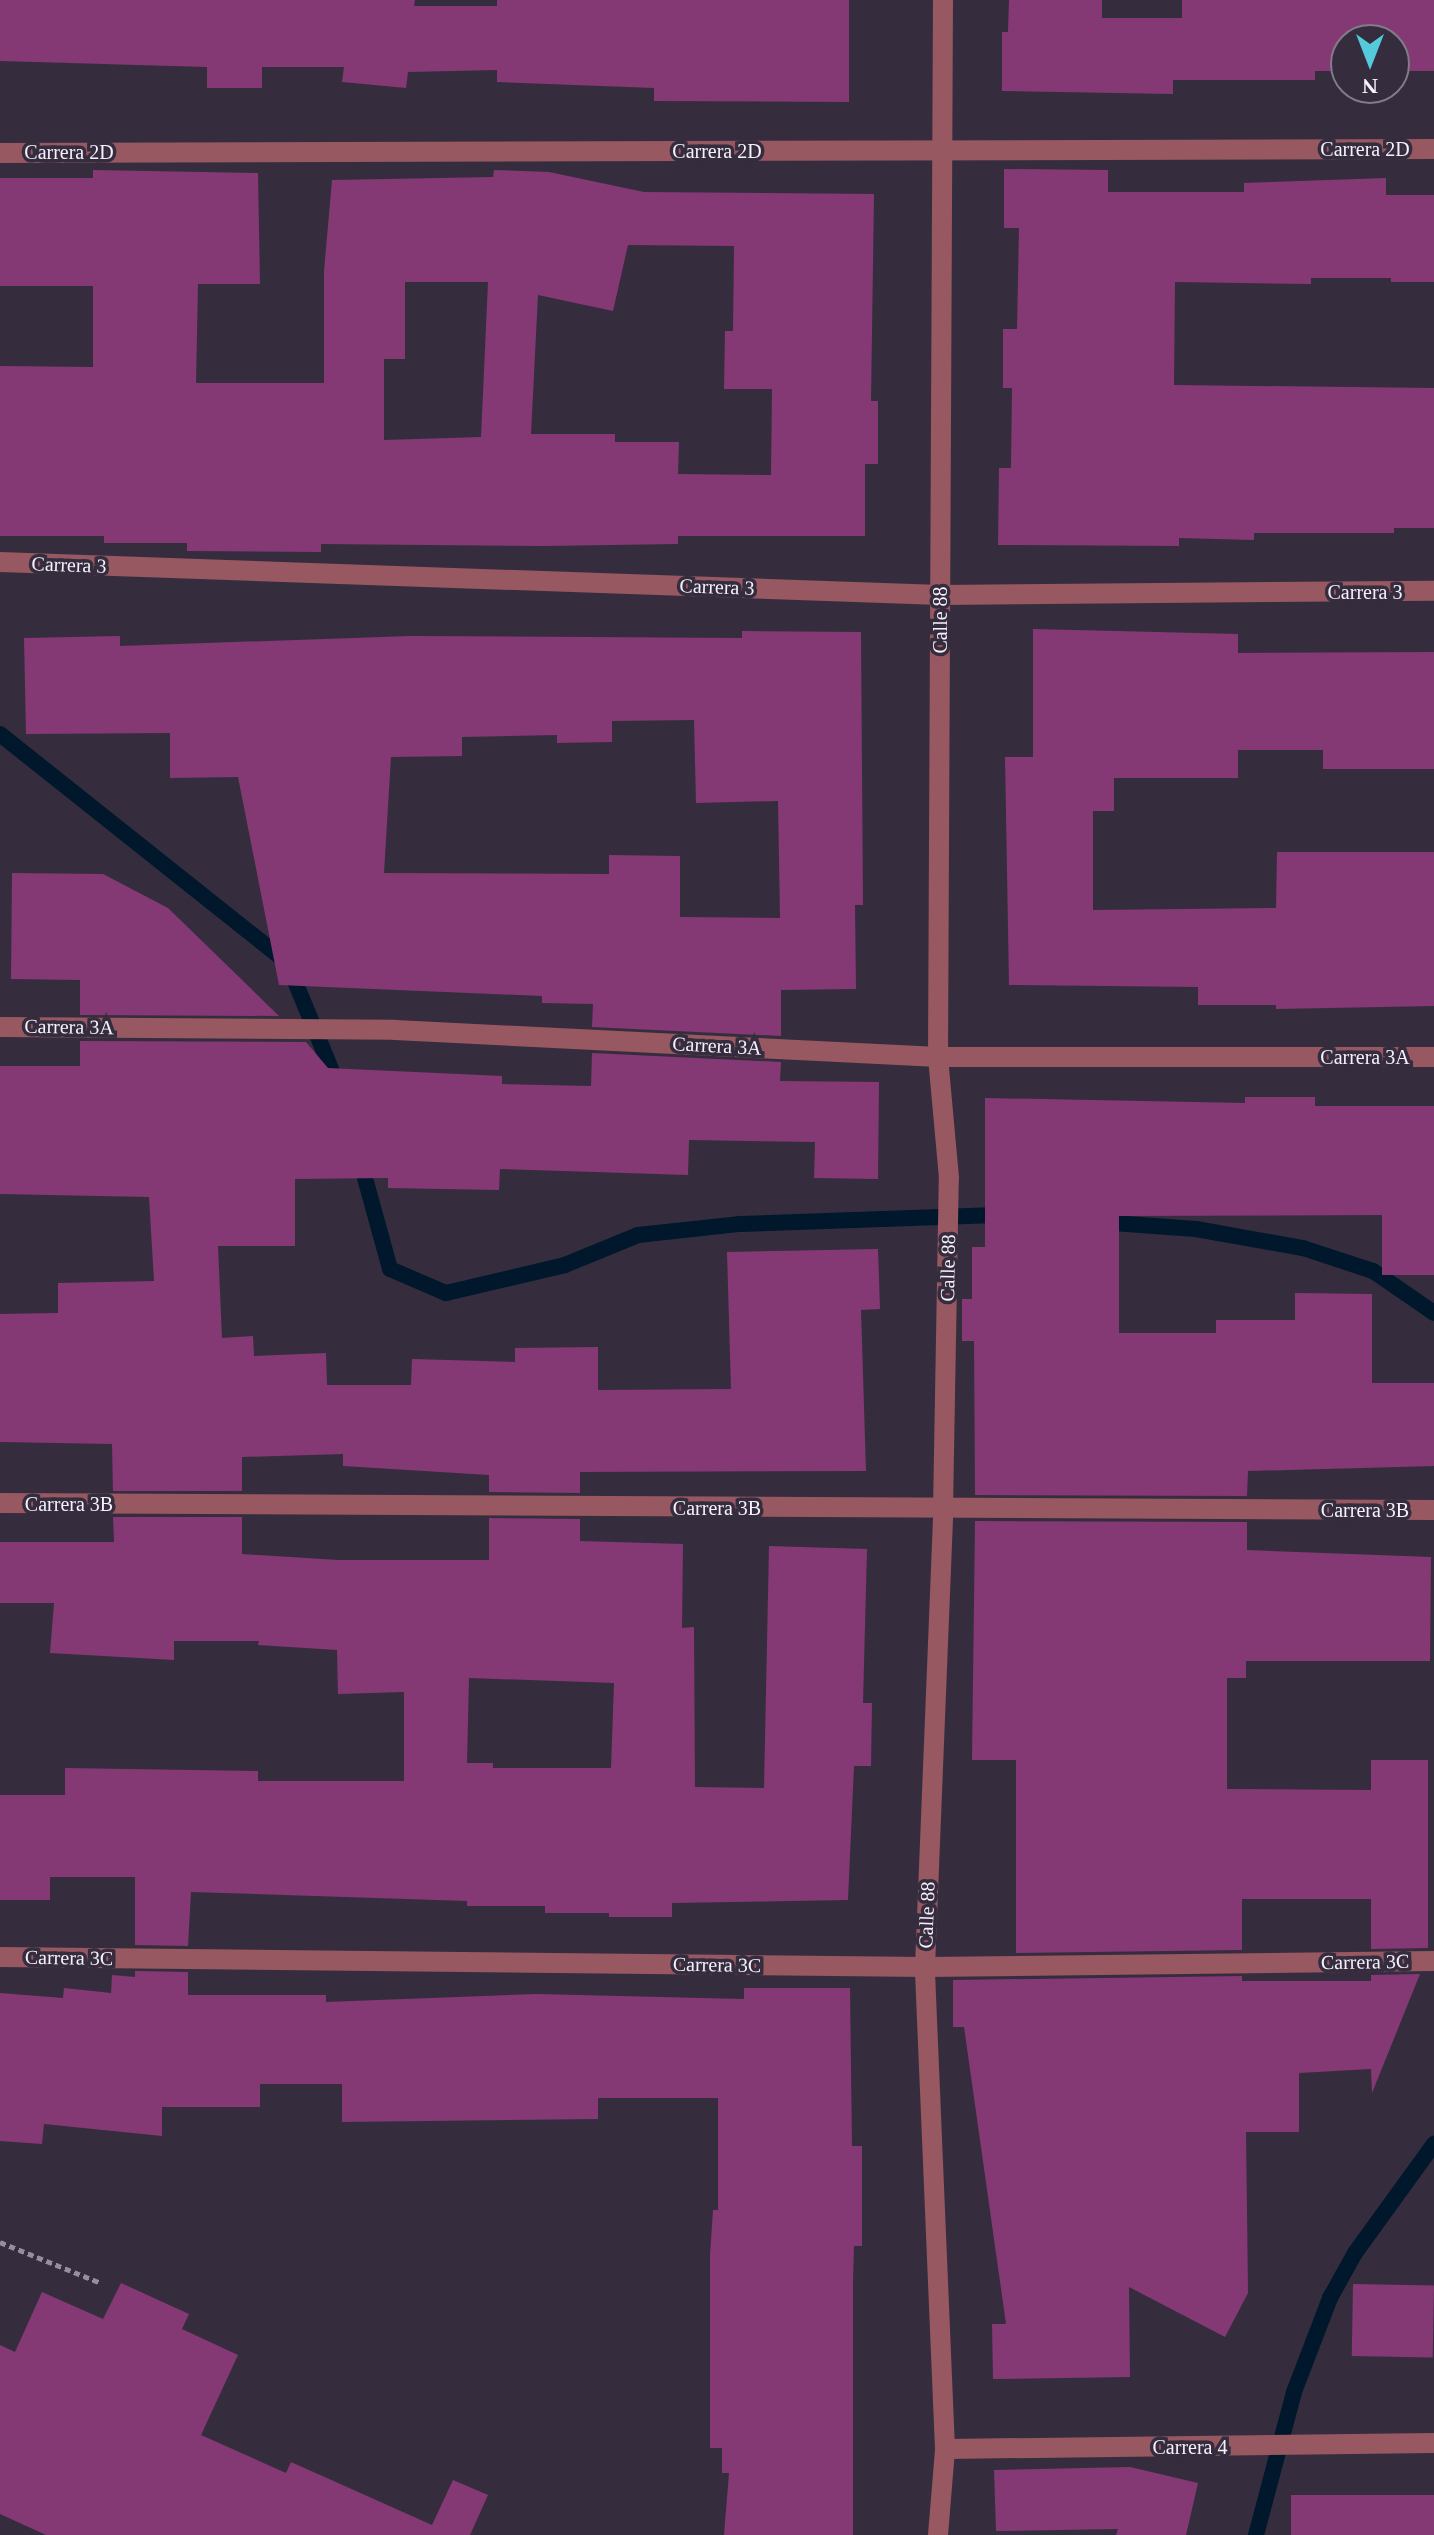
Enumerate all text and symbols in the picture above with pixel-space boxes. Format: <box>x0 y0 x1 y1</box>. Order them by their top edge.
north arrow <box>1330 24 1410 104</box>
text: N <box>1362 74 1378 99</box>
street label: Carrera 2D <box>1320 137 1410 161</box>
street label: Carrera 2D <box>672 139 762 163</box>
street label: Carrera 2D <box>24 140 114 164</box>
street label: Carrera 3 <box>31 552 107 578</box>
street label: Carrera 3 <box>679 574 755 600</box>
street label: Carrera 3 <box>1328 580 1402 604</box>
street label: Calle 88 <box>928 586 952 654</box>
street label: Carrera 3A <box>24 1014 114 1040</box>
street label: Carrera 3A <box>672 1032 762 1060</box>
street label: Carrera 3A <box>1320 1045 1410 1069</box>
street label: Calle 88 <box>935 1234 961 1302</box>
street label: Carrera 3B <box>25 1492 113 1516</box>
street label: Carrera 3B <box>673 1496 761 1520</box>
street label: Carrera 3B <box>1321 1498 1409 1522</box>
street label: Calle 88 <box>914 1881 940 1949</box>
street label: Carrera 3C <box>25 1945 113 1971</box>
street label: Carrera 3C <box>1321 1949 1409 1975</box>
street label: Carrera 3C <box>673 1952 761 1978</box>
street label: Carrera 4 <box>1153 2435 1227 2459</box>

